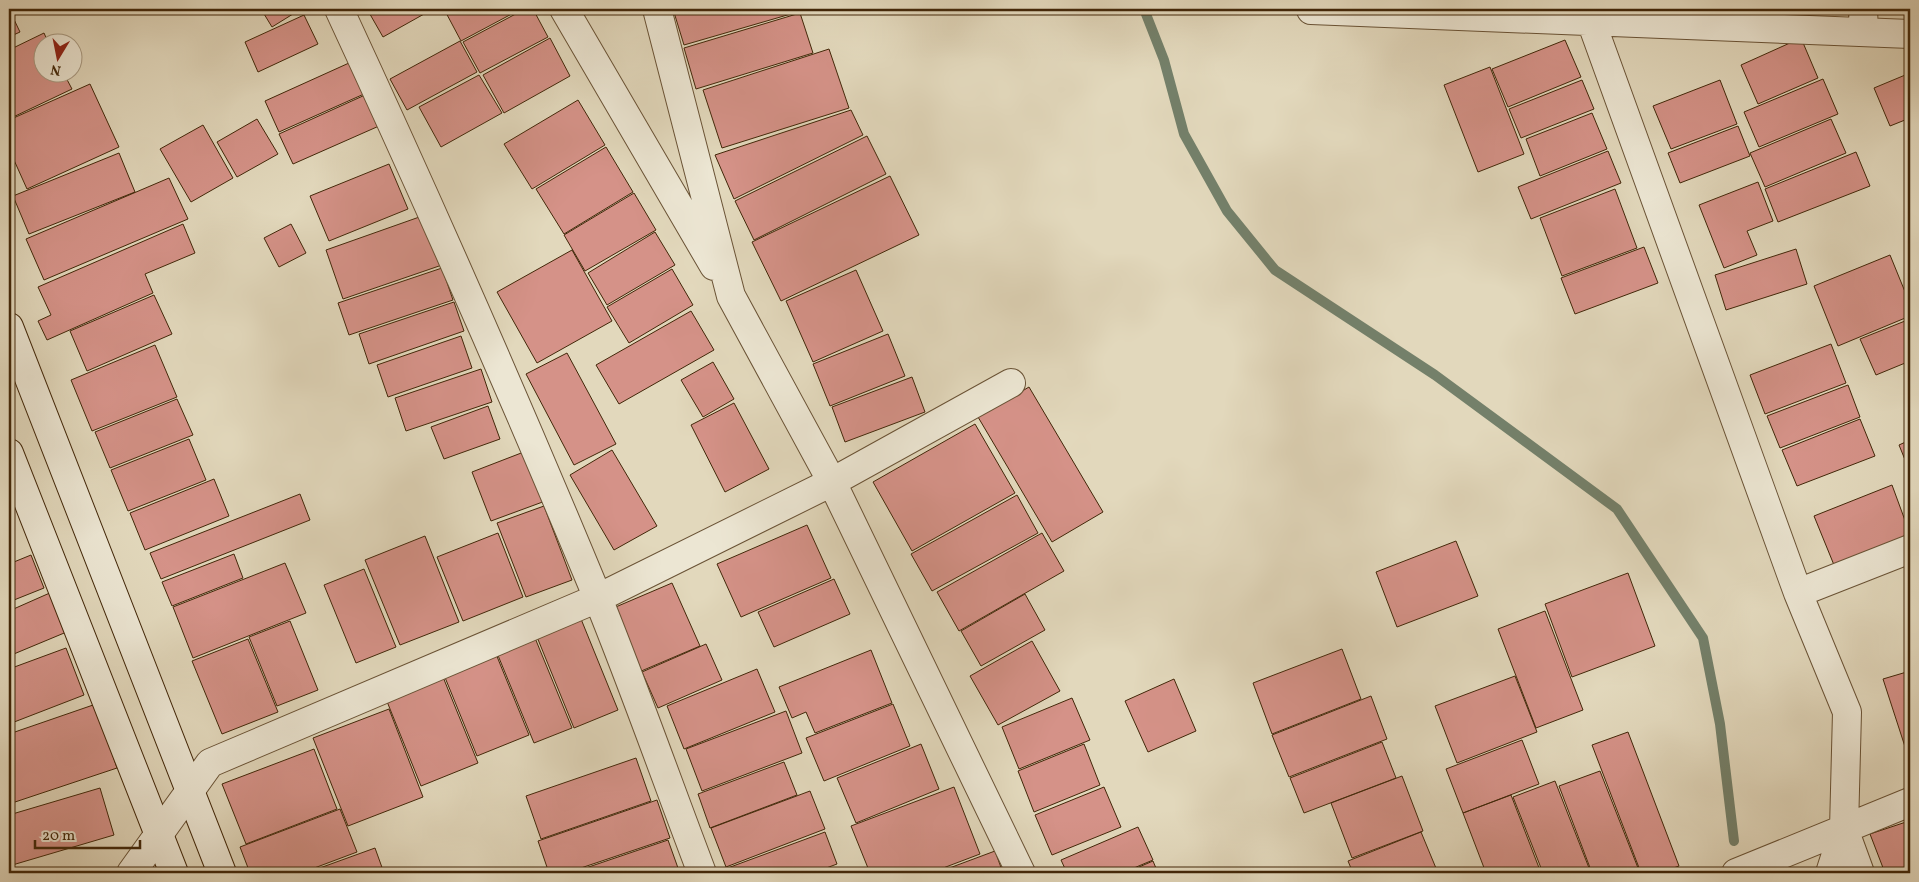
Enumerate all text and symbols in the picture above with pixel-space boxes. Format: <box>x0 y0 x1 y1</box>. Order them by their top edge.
north arrow <box>32 32 82 82</box>
text: N <box>49 59 63 80</box>
scale bar <box>35 817 140 849</box>
text: 20 m <box>42 826 75 847</box>

